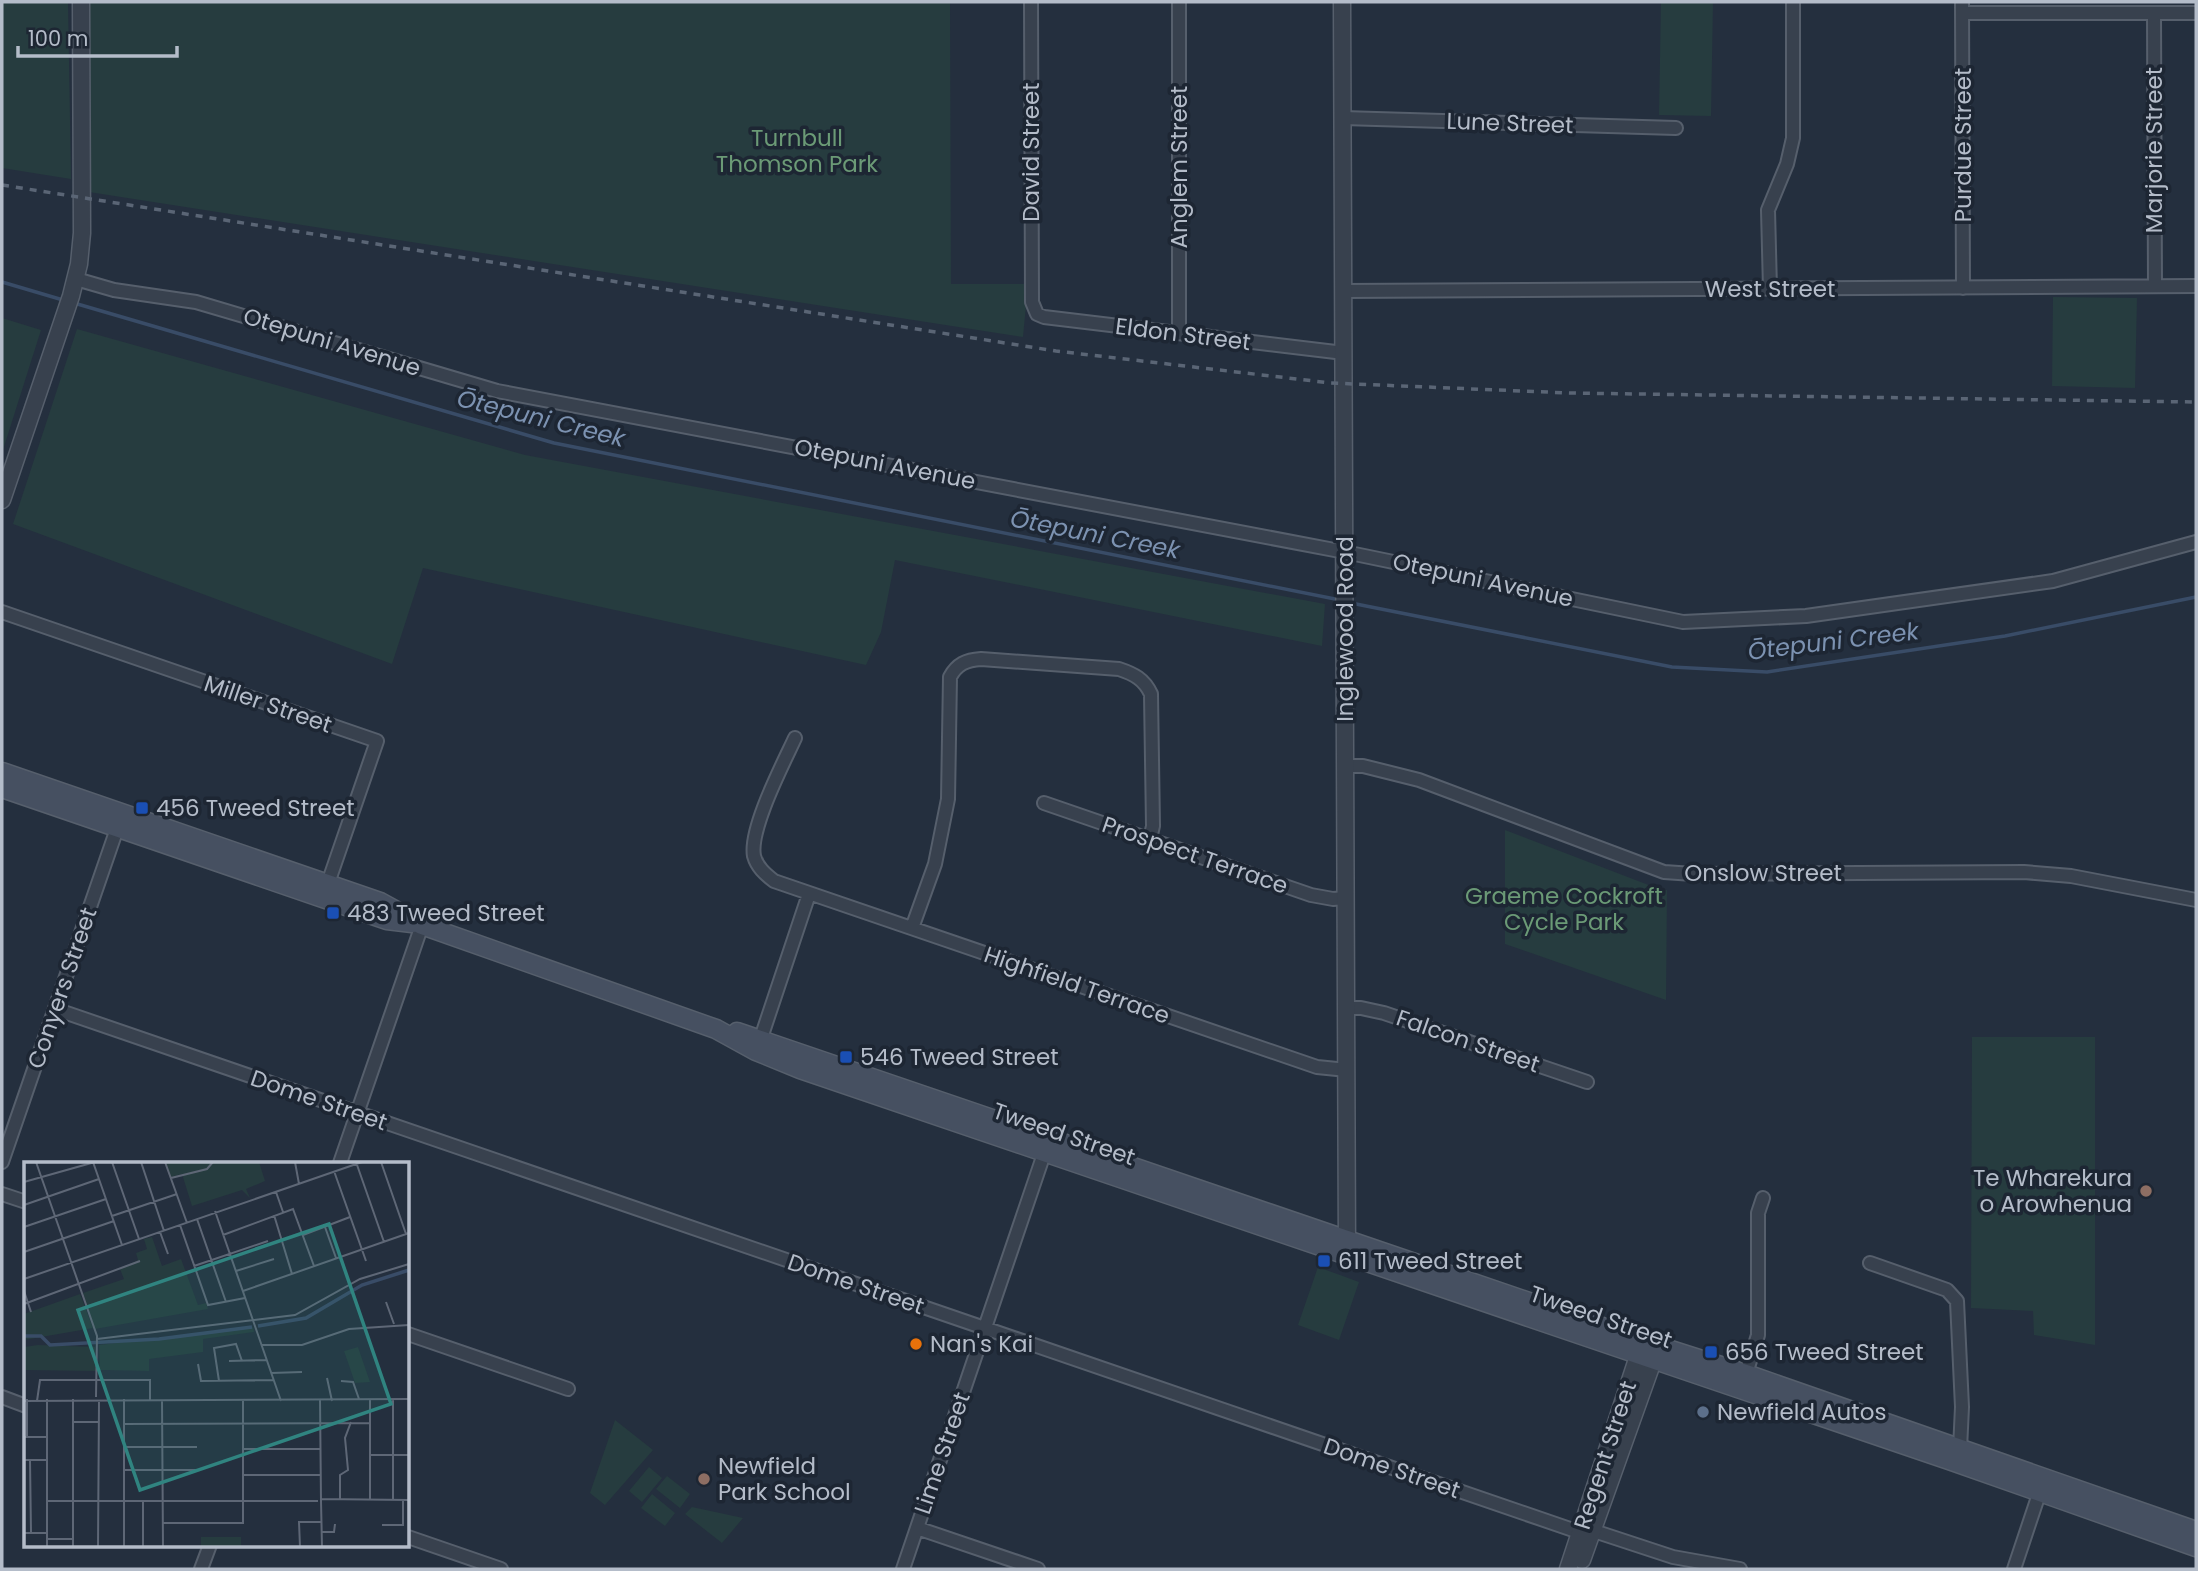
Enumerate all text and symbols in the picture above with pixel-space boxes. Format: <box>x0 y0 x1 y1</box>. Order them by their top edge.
scale bar <box>18 14 177 58</box>
text: 100 m <box>28 24 88 53</box>
street label: Marjorie Street <box>2138 67 2170 233</box>
street label: Purdue Street <box>1947 68 1979 222</box>
street label: David Street <box>1015 82 1047 222</box>
street label: Anglem Street <box>1163 86 1195 248</box>
street label: Lune Street <box>1446 105 1574 141</box>
park label: Turnbull Thomson Park <box>716 122 878 180</box>
street label: West Street <box>1705 273 1835 305</box>
street label: Otepuni Avenue <box>239 300 425 384</box>
street label: Eldon Street <box>1114 310 1252 358</box>
water label: Ōtepuni Creek <box>454 381 630 455</box>
street label: Otepuni Avenue <box>792 431 978 497</box>
water label: Ōtepuni Creek <box>1007 501 1184 567</box>
street label: Inglewood Road <box>1329 536 1361 722</box>
street label: Otepuni Avenue <box>1390 545 1576 615</box>
water label: Ōtepuni Creek <box>1746 614 1922 668</box>
street label: Miller Street <box>200 667 336 741</box>
place label: 456 Tweed Street <box>156 792 355 824</box>
marker: 456 Tweed Street <box>134 800 150 816</box>
street label: Prospect Terrace <box>1098 808 1292 902</box>
street label: Onslow Street <box>1684 857 1842 889</box>
park label: Graeme Cockroft Cycle Park <box>1465 880 1663 938</box>
place label: 483 Tweed Street <box>347 897 545 929</box>
street label: Conyers Street <box>19 903 105 1073</box>
marker: 483 Tweed Street <box>325 905 341 921</box>
street label: Highfield Terrace <box>980 938 1174 1032</box>
street label: Falcon Street <box>1392 1002 1544 1080</box>
place label: 546 Tweed Street <box>860 1041 1059 1073</box>
marker: 546 Tweed Street <box>838 1049 854 1065</box>
street label: Dome Street <box>246 1062 392 1138</box>
street label: Tweed Street <box>988 1095 1140 1173</box>
inset map <box>24 1162 410 1546</box>
place label: Te Wharekura o Arowhenua <box>1973 1162 2132 1220</box>
marker: Te Wharekura o Arowhenua <box>2138 1183 2154 1199</box>
place label: 611 Tweed Street <box>1338 1245 1522 1277</box>
street label: Dome Street <box>783 1246 929 1322</box>
marker: 611 Tweed Street <box>1316 1253 1332 1269</box>
street label: Tweed Street <box>1525 1278 1677 1356</box>
place label: Nan's Kai <box>930 1328 1033 1360</box>
marker: Nan's Kai <box>908 1336 924 1352</box>
place label: 656 Tweed Street <box>1725 1336 1924 1368</box>
marker: 656 Tweed Street <box>1703 1344 1719 1360</box>
street label: Regent Street <box>1566 1377 1644 1533</box>
street label: Lime Street <box>906 1388 978 1518</box>
place label: Newfield Autos <box>1717 1396 1886 1428</box>
marker: Newfield Autos <box>1695 1404 1711 1420</box>
street label: Dome Street <box>1319 1430 1465 1506</box>
place label: Newfield Park School <box>718 1450 851 1508</box>
marker: Newfield Park School <box>696 1471 712 1487</box>

